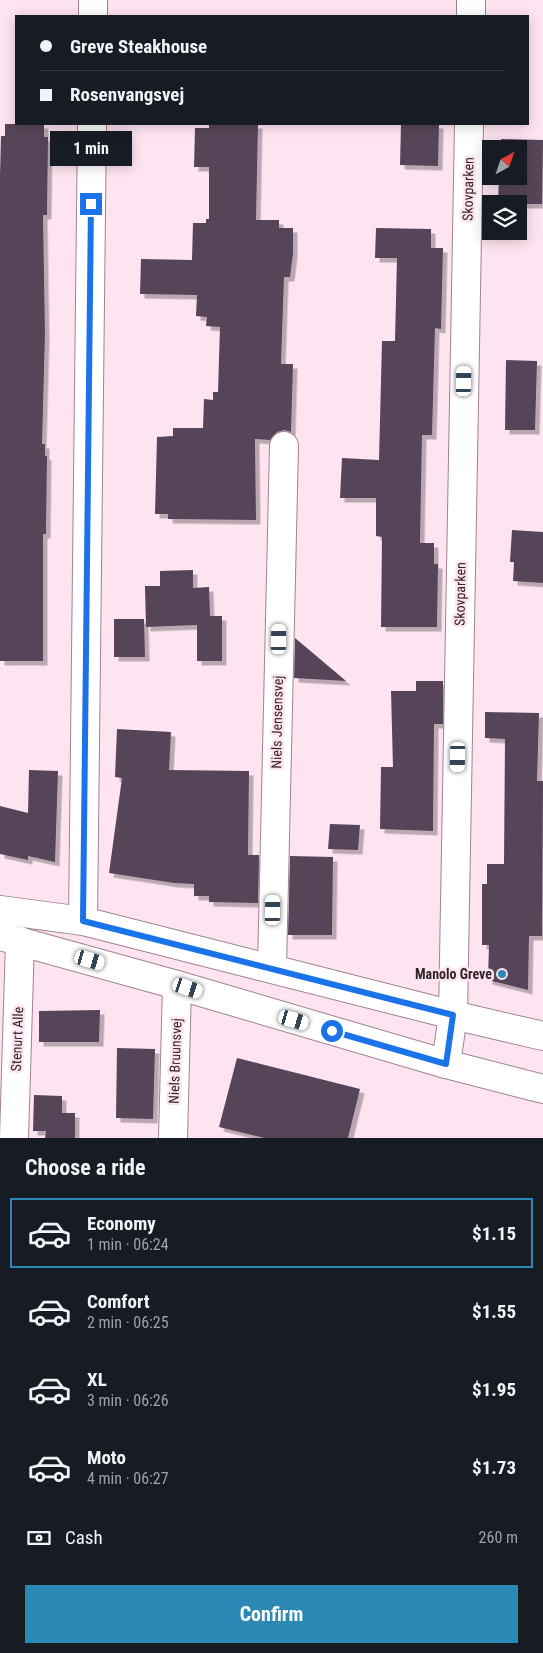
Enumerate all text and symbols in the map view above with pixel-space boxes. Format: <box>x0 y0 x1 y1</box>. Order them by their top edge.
text: Greve Steakhouse <box>70 35 207 58</box>
text: Rosenvangsvej <box>70 83 184 106</box>
callout: 1 min <box>50 132 132 166</box>
text: 1 min <box>73 139 109 158</box>
north arrow <box>482 140 528 185</box>
map controls <box>482 140 527 240</box>
street label: Skovparken <box>459 157 477 221</box>
route end <box>80 193 102 215</box>
button: layers <box>482 195 527 240</box>
car <box>456 366 471 396</box>
street label: Skovparken <box>451 562 469 626</box>
car <box>271 624 286 654</box>
street label: Niels Jensensvej <box>268 675 286 769</box>
car <box>450 742 465 772</box>
car <box>265 895 280 925</box>
car <box>73 949 106 971</box>
place label: Manolo Greve <box>415 966 492 982</box>
marker: Manolo Greve <box>496 968 508 980</box>
car <box>171 976 204 1000</box>
street label: Stenurt Alle <box>8 1006 26 1072</box>
car <box>277 1009 310 1031</box>
street label: Niels Bruunsvej <box>166 1018 184 1104</box>
route start <box>321 1020 343 1042</box>
text: Choose a ride <box>25 1155 146 1180</box>
icon: car <box>27 1211 72 1256</box>
text: Economy <box>87 1212 156 1235</box>
text: $1.15 <box>472 1222 516 1245</box>
text: 1 min · 06:24 <box>87 1235 169 1254</box>
icon: car <box>27 1289 72 1334</box>
text: Comfort <box>87 1290 150 1313</box>
text: $1.55 <box>472 1300 516 1323</box>
text: 2 min · 06:25 <box>87 1313 169 1332</box>
icon: car <box>27 1367 72 1412</box>
text: XL <box>87 1368 107 1391</box>
text: $1.95 <box>472 1378 516 1401</box>
text: 3 min · 06:26 <box>87 1391 169 1410</box>
icon: car <box>27 1445 72 1490</box>
text: Moto <box>87 1446 126 1469</box>
text: $1.73 <box>472 1456 516 1479</box>
text: 4 min · 06:27 <box>87 1469 169 1488</box>
icon: cash <box>25 1524 53 1552</box>
text: Cash <box>65 1526 103 1549</box>
text: 260 m <box>479 1528 518 1547</box>
button: Confirm <box>25 1585 518 1643</box>

